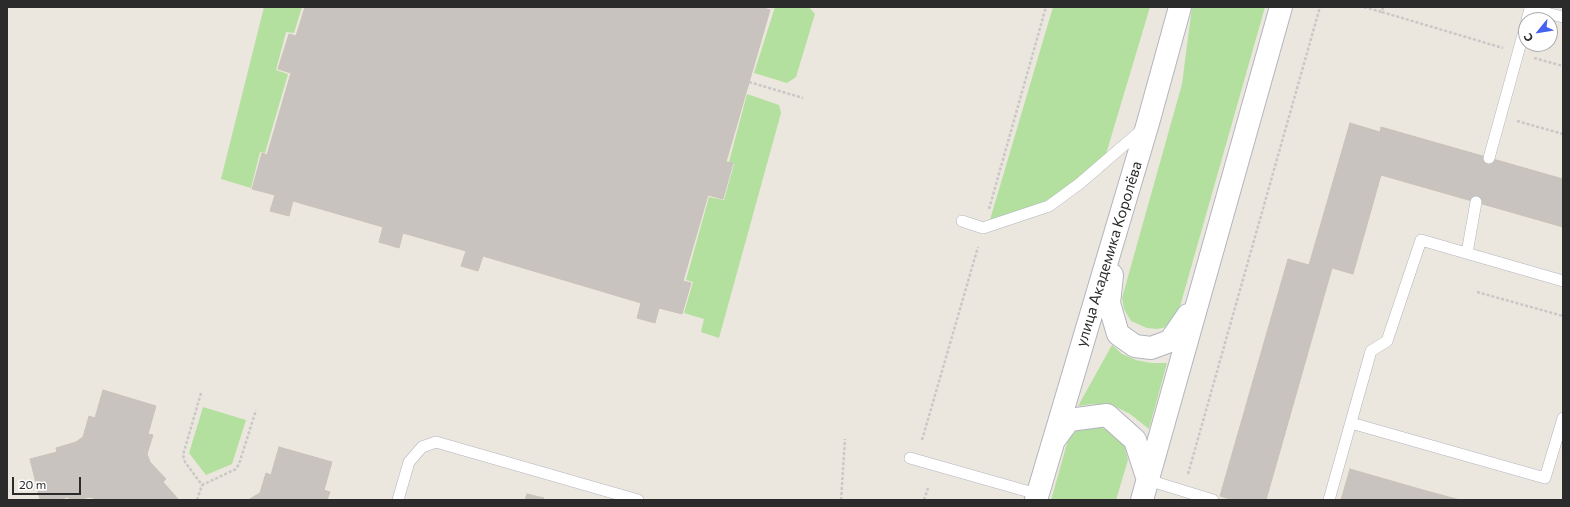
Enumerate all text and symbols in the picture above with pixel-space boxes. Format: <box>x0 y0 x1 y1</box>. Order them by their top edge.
north arrow <box>1518 12 1558 52</box>
text: С <box>1521 31 1536 44</box>
street label: улица Академика Королёва <box>1072 159 1146 349</box>
scale bar <box>14 469 83 495</box>
text: 20 m <box>19 477 46 491</box>

